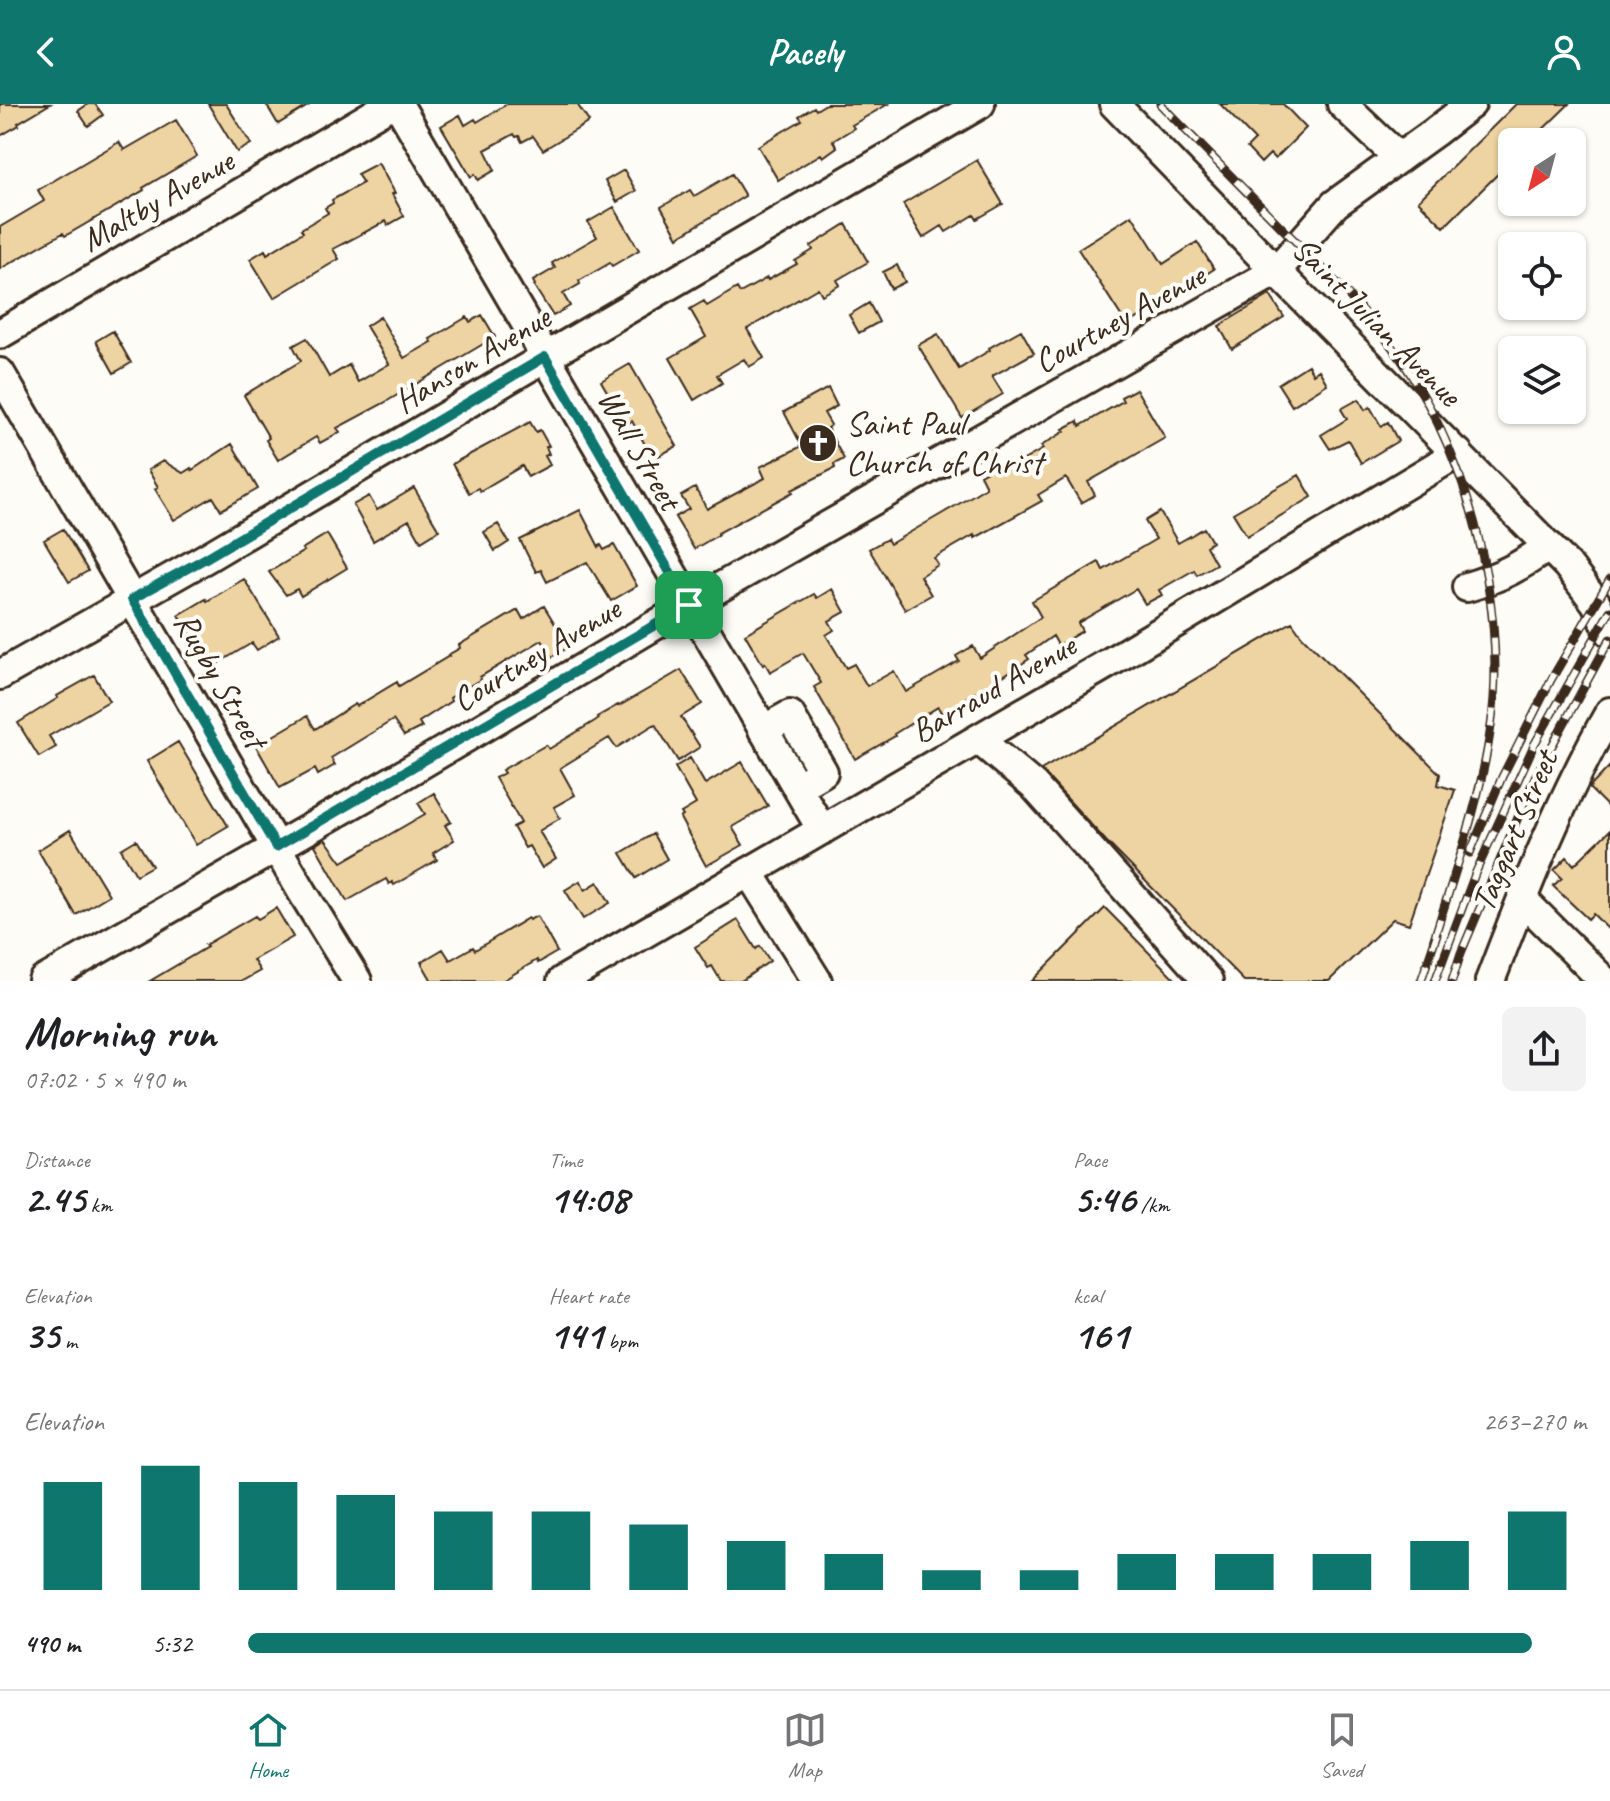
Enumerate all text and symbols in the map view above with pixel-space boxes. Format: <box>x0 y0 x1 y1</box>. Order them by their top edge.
text: Pacely <box>767 29 843 75</box>
icon: back <box>24 30 68 74</box>
icon: person <box>1542 30 1586 74</box>
north arrow <box>1498 128 1586 216</box>
map controls <box>1498 128 1586 424</box>
street label: Maltby Avenue <box>73 138 243 261</box>
street label: Saint Julian Avenue <box>1283 227 1472 416</box>
button: locate <box>1498 232 1586 320</box>
street label: Courtney Avenue <box>1026 253 1214 383</box>
street label: Hanson Avenue <box>386 295 560 422</box>
button: layers <box>1498 336 1586 424</box>
street label: Wall Street <box>588 381 694 520</box>
place label: Saint Paul Church of Christ <box>846 402 1047 484</box>
church icon: Saint Paul Church of Christ <box>797 422 839 464</box>
pin <box>655 571 723 639</box>
icon: arrive <box>667 583 711 627</box>
street label: Courtney Avenue <box>444 586 630 721</box>
street label: Rugby Street <box>165 604 279 760</box>
street label: Barraud Avenue <box>903 623 1085 752</box>
street label: Taggart Street <box>1461 741 1569 918</box>
text: Morning run <box>24 1005 216 1060</box>
button: share <box>1502 1007 1586 1091</box>
text: 07:02 · 5 × 490 m <box>24 1063 185 1096</box>
text: Distance <box>24 1146 90 1174</box>
text: Time <box>549 1146 582 1174</box>
text: Pace <box>1073 1146 1107 1174</box>
text: 2.45 <box>24 1174 85 1224</box>
text: 14:08 <box>549 1174 629 1224</box>
text: 5:46 <box>1073 1174 1135 1224</box>
text: km <box>85 1191 112 1219</box>
text: /km <box>1135 1191 1170 1219</box>
text: Elevation <box>24 1282 92 1310</box>
text: Heart rate <box>549 1282 629 1310</box>
text: kcal <box>1073 1282 1102 1310</box>
text: 35 <box>24 1310 59 1360</box>
text: 141 <box>549 1310 603 1360</box>
text: 161 <box>1073 1310 1128 1360</box>
text: m <box>59 1327 77 1355</box>
text: bpm <box>603 1327 638 1355</box>
text: Elevation <box>24 1405 104 1438</box>
text: 263–270 m <box>1483 1405 1586 1438</box>
text: 490 m <box>24 1627 80 1660</box>
text: 5:32 <box>152 1627 192 1660</box>
tab: Home <box>246 1708 290 1784</box>
tab: Map <box>783 1708 827 1784</box>
tab: Saved <box>1320 1708 1364 1784</box>

